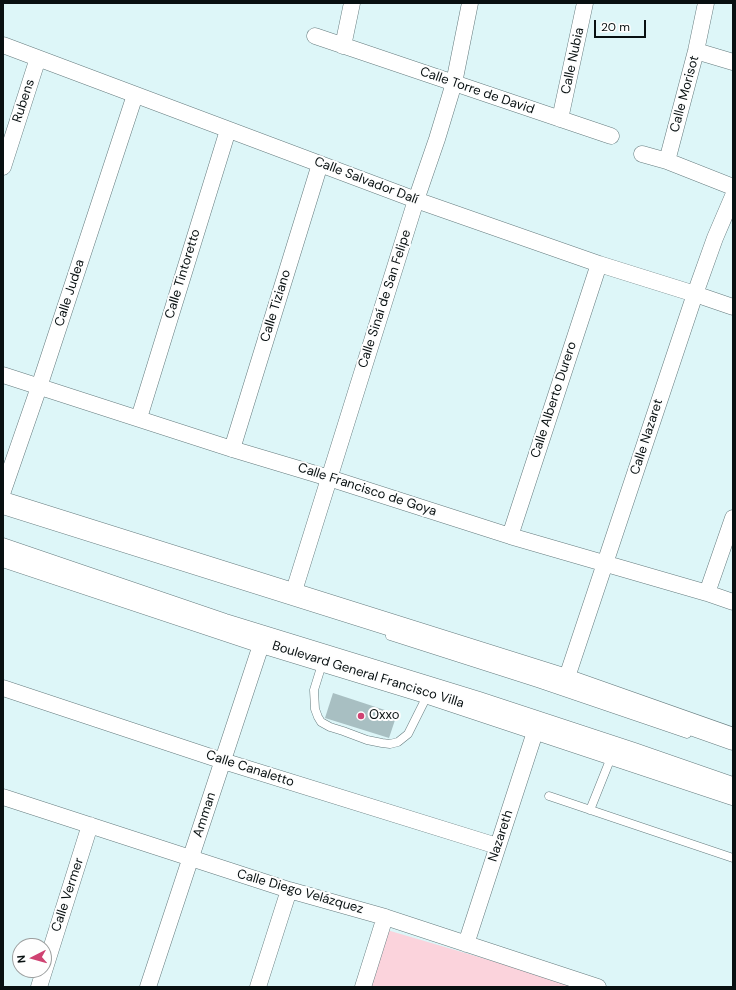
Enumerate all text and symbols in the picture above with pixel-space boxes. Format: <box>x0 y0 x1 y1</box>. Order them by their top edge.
scale bar <box>596 12 648 38</box>
text: 20 m <box>601 19 630 35</box>
street label: Calle Nubia <box>558 26 588 96</box>
street label: Calle Morisot <box>667 54 703 134</box>
street label: Calle Torre de David <box>418 64 536 118</box>
street label: Rubens <box>10 77 38 125</box>
street label: Calle Salvador Dalí <box>312 154 420 208</box>
street label: Calle Tintoretto <box>162 227 204 321</box>
street label: Calle Sinaí de San Felipe <box>355 228 415 370</box>
street label: Calle Judea <box>52 257 88 329</box>
street label: Calle Tiziano <box>258 268 294 344</box>
street label: Calle Alberto Durero <box>528 340 580 460</box>
street label: Calle Nazaret <box>627 397 667 477</box>
street label: Calle Francisco de Goya <box>296 460 438 520</box>
street label: Boulevard General Francisco Villa <box>270 638 466 712</box>
place label: Oxxo <box>369 708 399 724</box>
marker: Oxxo <box>356 711 366 721</box>
street label: Calle Canaletto <box>204 747 296 791</box>
street label: Amman <box>190 791 220 839</box>
street label: Nazareth <box>485 808 517 864</box>
street label: Calle Vermer <box>49 856 87 934</box>
street label: Calle Diego Velázquez <box>235 866 365 918</box>
north arrow <box>12 938 52 978</box>
text: N <box>14 954 28 964</box>

